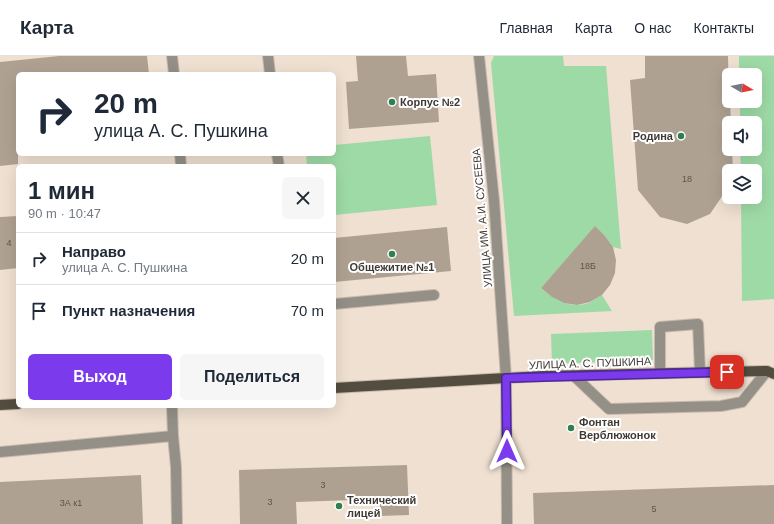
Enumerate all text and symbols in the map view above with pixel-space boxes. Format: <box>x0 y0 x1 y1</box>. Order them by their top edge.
text: Карта <box>20 17 74 38</box>
text: Главная <box>499 20 553 36</box>
text: Карта <box>575 20 612 36</box>
text: О нас <box>634 20 672 36</box>
text: Контакты <box>694 20 754 36</box>
north arrow <box>722 68 762 108</box>
map controls <box>722 68 762 204</box>
icon: right <box>28 88 80 140</box>
text: 20 m <box>94 88 158 119</box>
place label: Корпус №2 <box>400 96 460 108</box>
marker: Корпус №2 <box>387 97 397 107</box>
button: sound <box>722 116 762 156</box>
text: улица А. С. Пушкина <box>94 121 268 141</box>
place label: Родина <box>633 130 674 142</box>
marker: Родина <box>676 131 686 141</box>
street label: УЛИЦА ИМ. А.И. СУСЕЕВА <box>470 147 494 288</box>
button: layers <box>722 164 762 204</box>
house number: 18 <box>682 174 692 184</box>
text: 1 мин <box>28 177 95 204</box>
button: close <box>282 177 324 219</box>
text: 90 m · 10:47 <box>28 206 101 221</box>
house number: 4 <box>6 238 12 248</box>
text: Направо <box>62 243 126 260</box>
icon: right <box>28 248 50 270</box>
marker: Общежитие №1 <box>387 249 397 259</box>
text: 20 m <box>291 250 324 267</box>
text: улица А. С. Пушкина <box>62 260 188 275</box>
place label: Общежитие №1 <box>350 261 434 273</box>
house number: 18Б <box>580 261 596 271</box>
icon: arrive <box>28 300 50 322</box>
text: Пункт назначения <box>62 302 195 319</box>
text: 70 m <box>291 302 324 319</box>
button: Выход <box>28 354 172 400</box>
button: Поделиться <box>180 354 324 400</box>
street label: УЛИЦА А. С. ПУШКИНА <box>529 355 652 371</box>
pin <box>710 355 744 389</box>
icon: arrive <box>716 361 738 383</box>
place label: Фонтан Верблюжонок <box>579 416 656 441</box>
marker: Фонтан Верблюжонок <box>566 423 576 433</box>
position arrow <box>486 430 528 472</box>
house number: 3 <box>320 480 326 490</box>
place label: Технический лицей <box>347 494 416 519</box>
house number: 3 <box>267 497 273 507</box>
house number: 3А к1 <box>60 498 82 508</box>
marker: Технический лицей <box>334 501 344 511</box>
house number: 5 <box>651 504 657 514</box>

